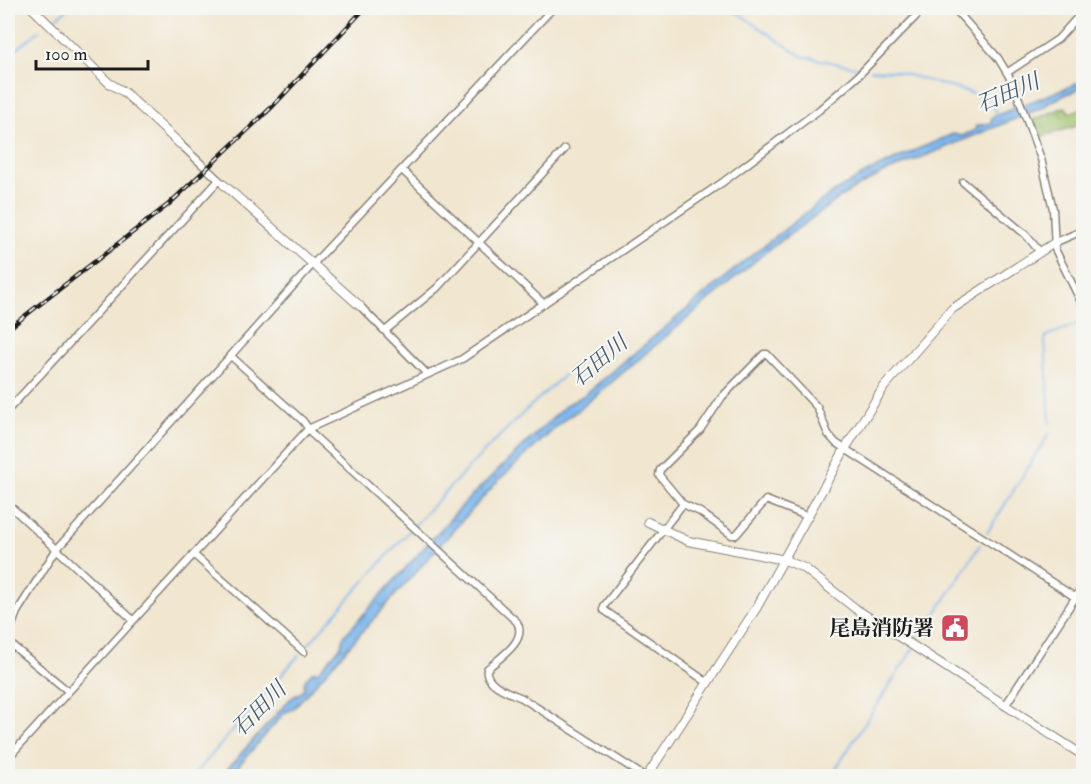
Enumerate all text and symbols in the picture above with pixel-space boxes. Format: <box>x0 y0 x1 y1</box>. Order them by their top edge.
scale bar <box>36 33 148 71</box>
text: 100 m <box>45 43 88 66</box>
water label: 石田川 <box>972 66 1046 119</box>
water label: 石田川 <box>565 328 635 393</box>
public building icon: 尾島消防署 <box>939 612 971 644</box>
place label: 尾島消防署 <box>829 615 934 642</box>
water label: 石田川 <box>226 674 294 742</box>

